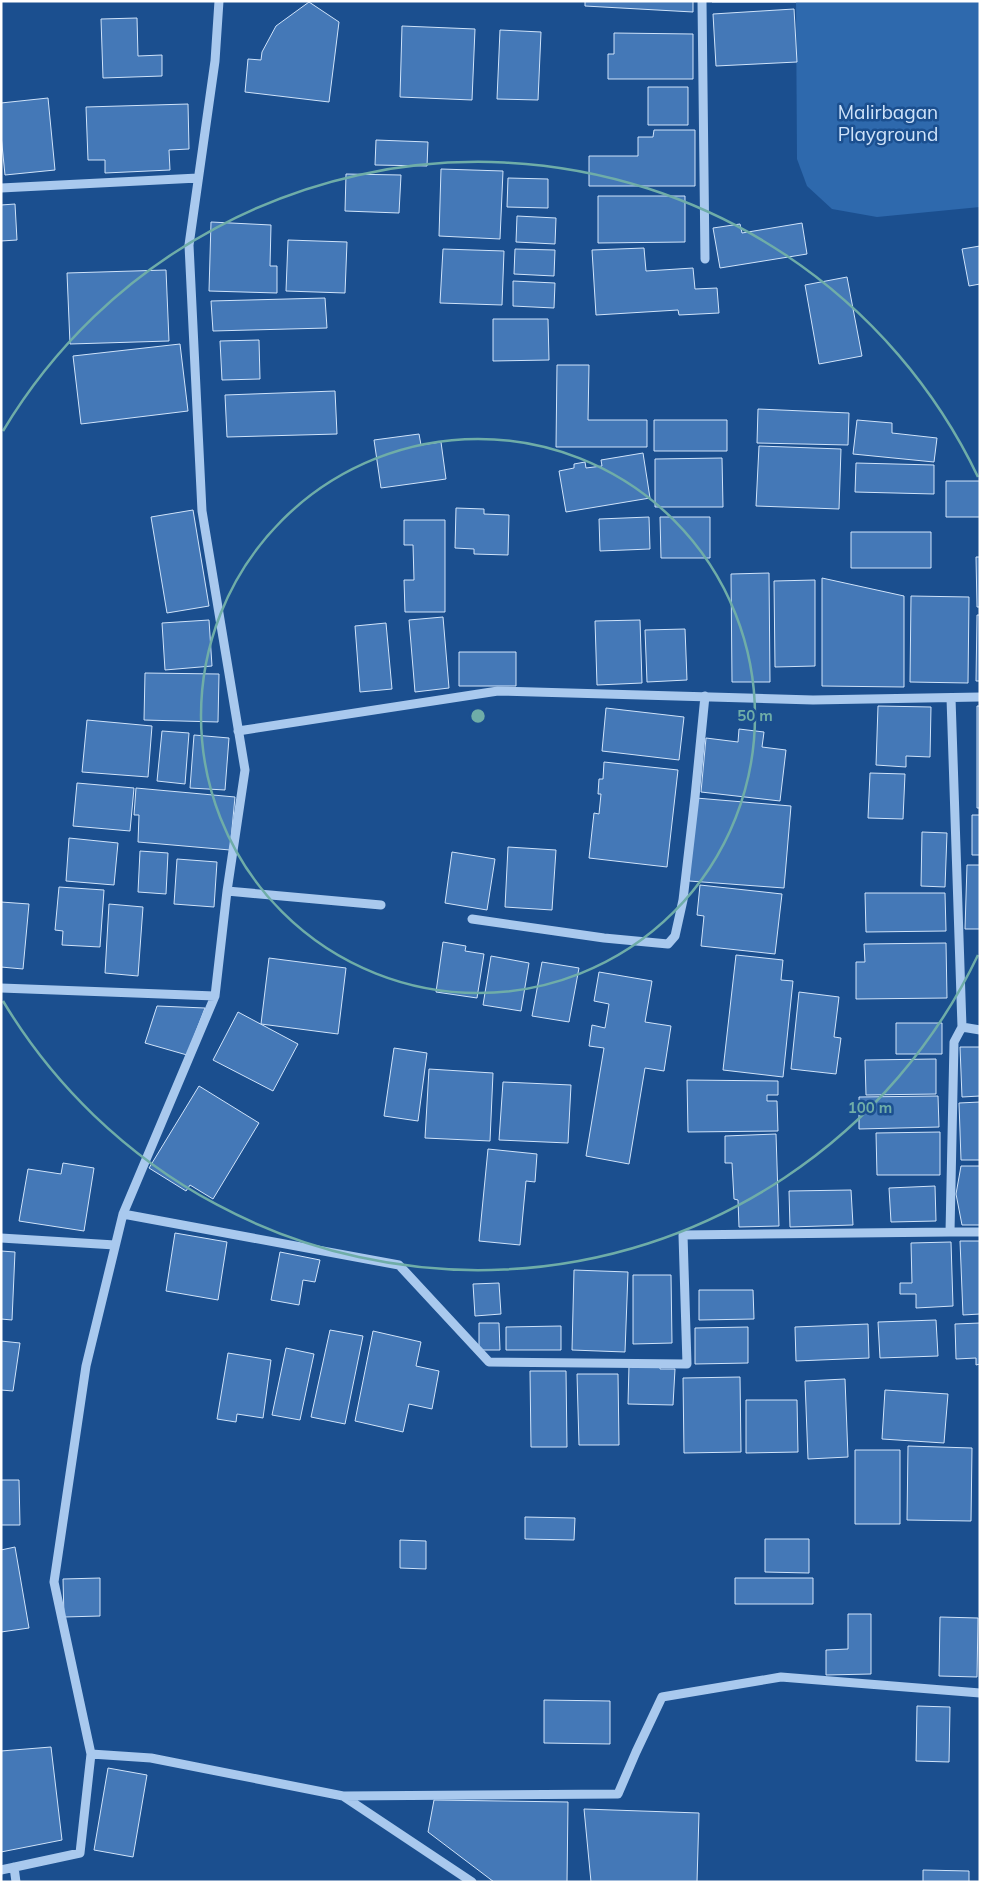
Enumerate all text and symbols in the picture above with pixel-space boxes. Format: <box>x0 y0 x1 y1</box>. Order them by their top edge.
park label: Malirbagan Playground <box>838 100 938 146</box>
text: 50 m <box>737 706 773 725</box>
centre of rings <box>469 707 487 725</box>
text: 100 m <box>848 1098 892 1117</box>

